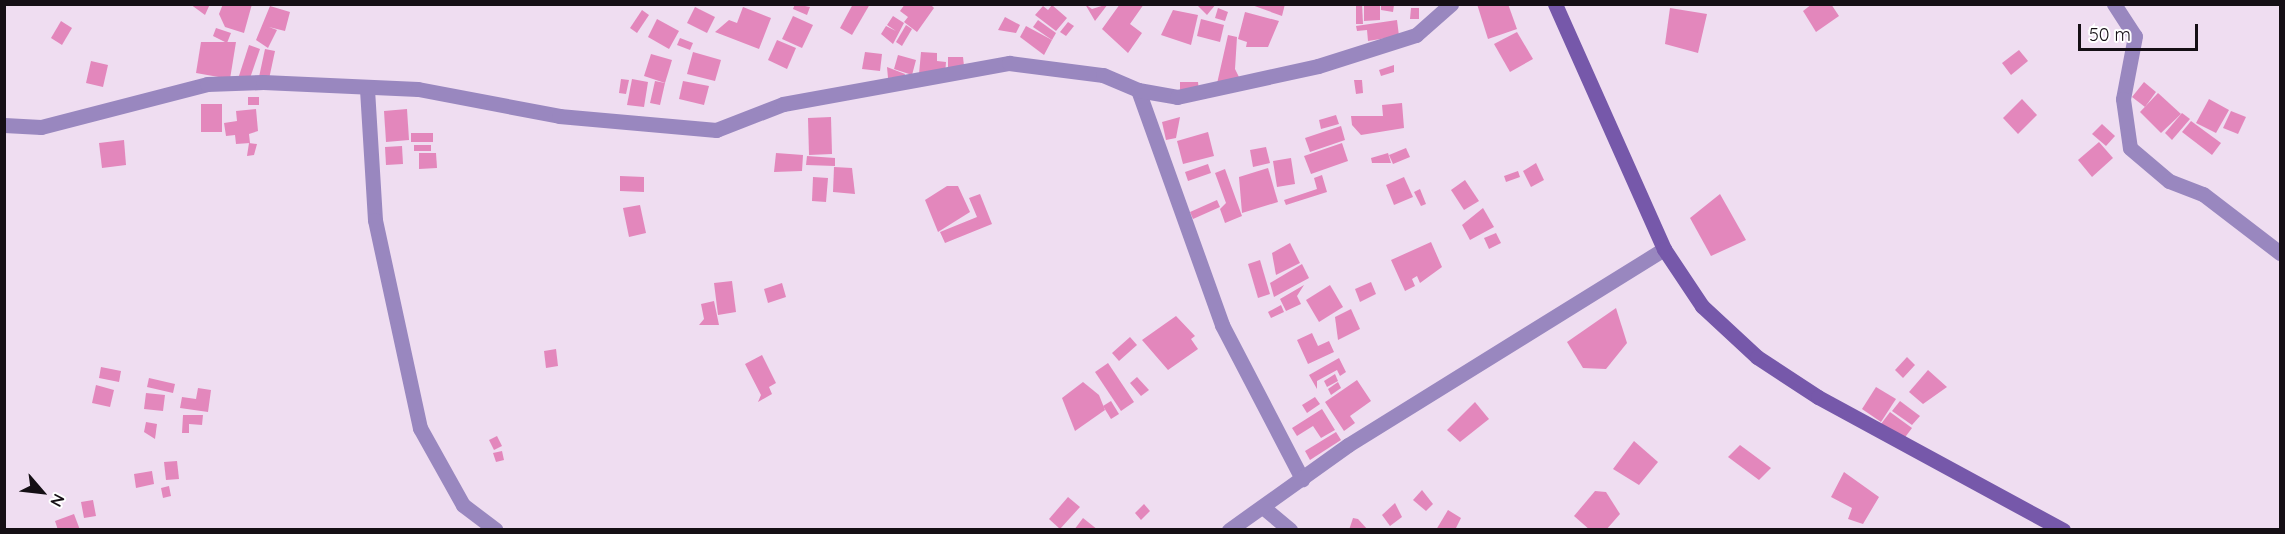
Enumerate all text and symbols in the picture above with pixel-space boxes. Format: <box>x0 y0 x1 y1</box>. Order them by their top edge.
scale bar <box>2081 12 2201 50</box>
text: 50 m <box>2089 23 2131 46</box>
north arrow <box>12 462 72 522</box>
text: N <box>46 491 69 510</box>

